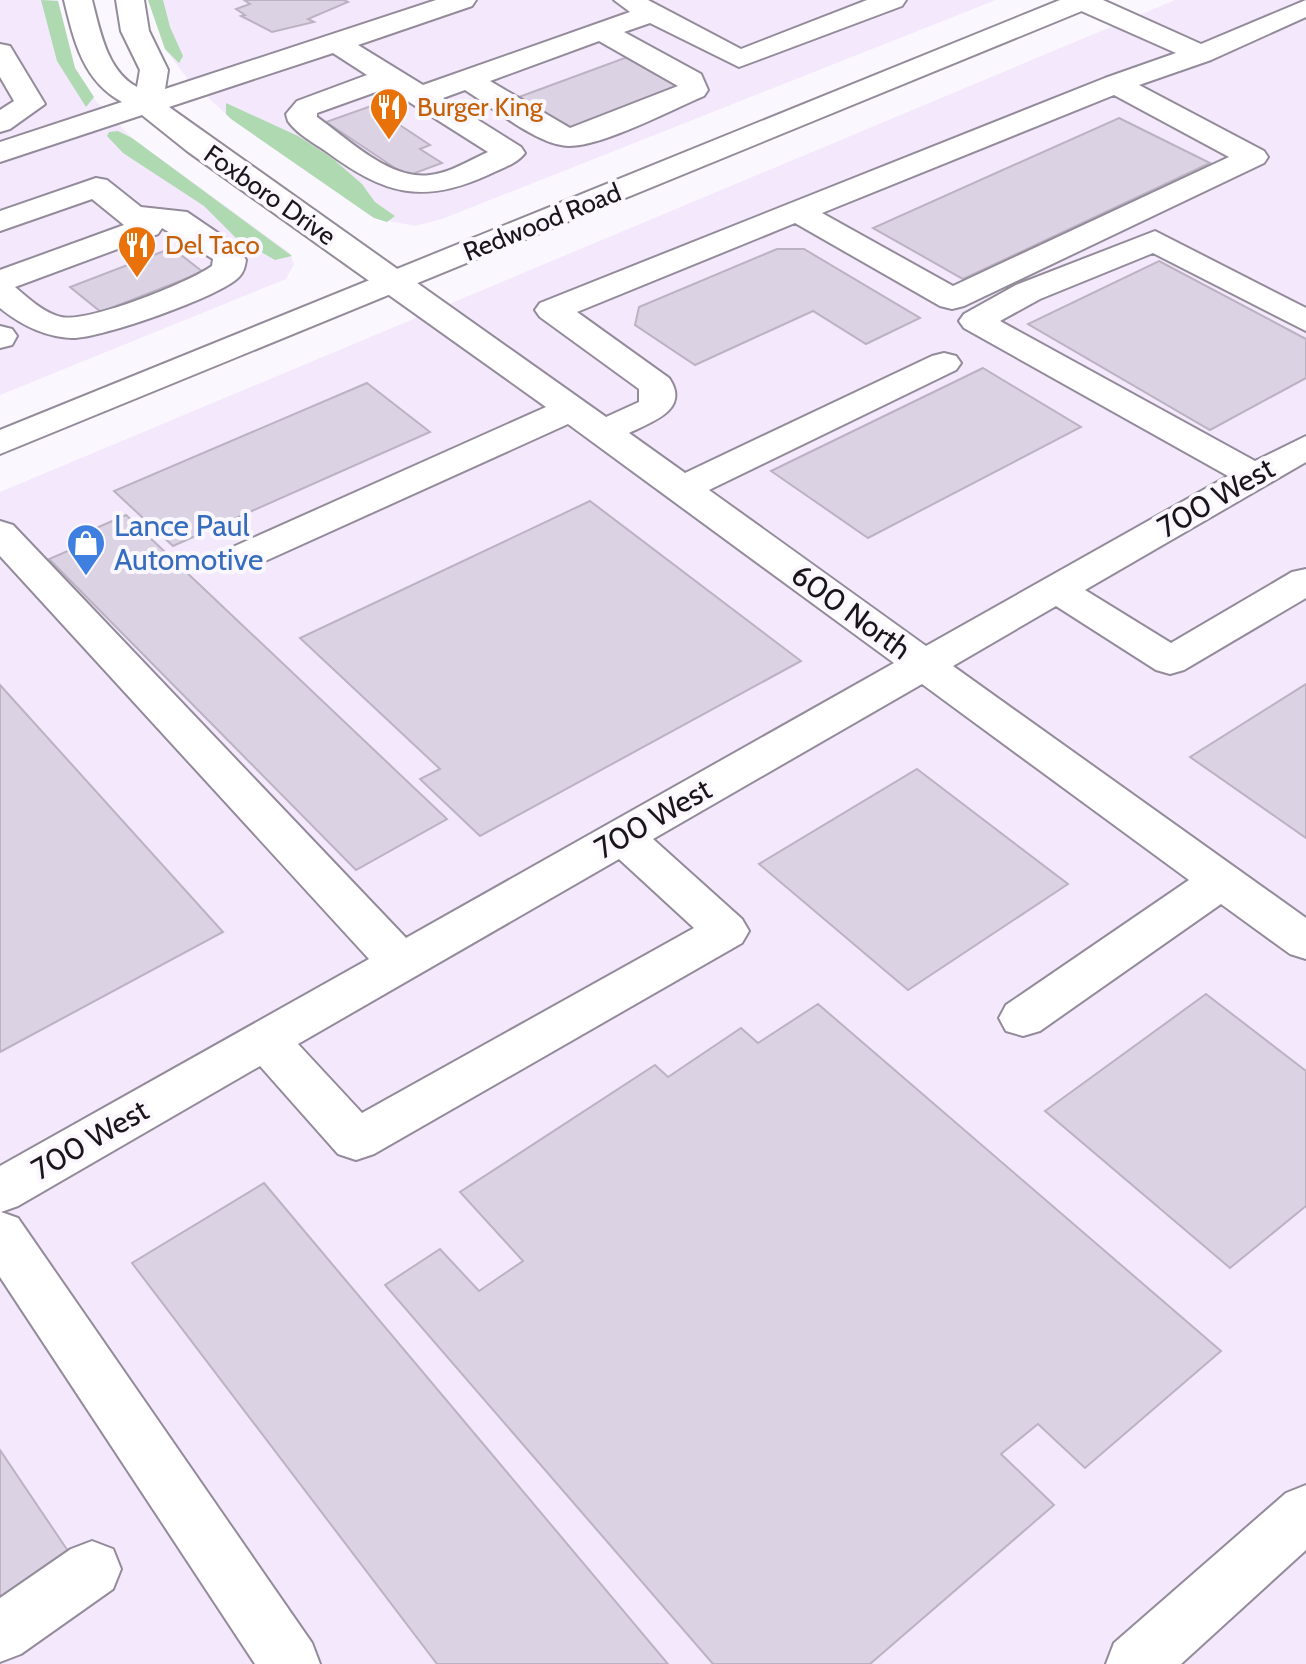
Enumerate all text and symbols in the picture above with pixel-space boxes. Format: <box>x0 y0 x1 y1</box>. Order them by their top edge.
restaurant icon: Burger King <box>368 86 410 141</box>
place label: Burger King <box>417 91 544 123</box>
street label: Foxboro Drive <box>198 138 342 252</box>
street label: Redwood Road <box>459 176 625 268</box>
restaurant icon: Del Taco <box>116 224 158 279</box>
place label: Del Taco <box>165 229 260 261</box>
street label: 700 West <box>1151 449 1281 546</box>
place label: Lance Paul Automotive <box>114 507 263 578</box>
shop icon: Lance Paul Automotive <box>65 522 107 577</box>
street label: 600 North <box>784 556 918 667</box>
street label: 700 West <box>588 770 718 867</box>
street label: 700 West <box>25 1091 155 1188</box>

